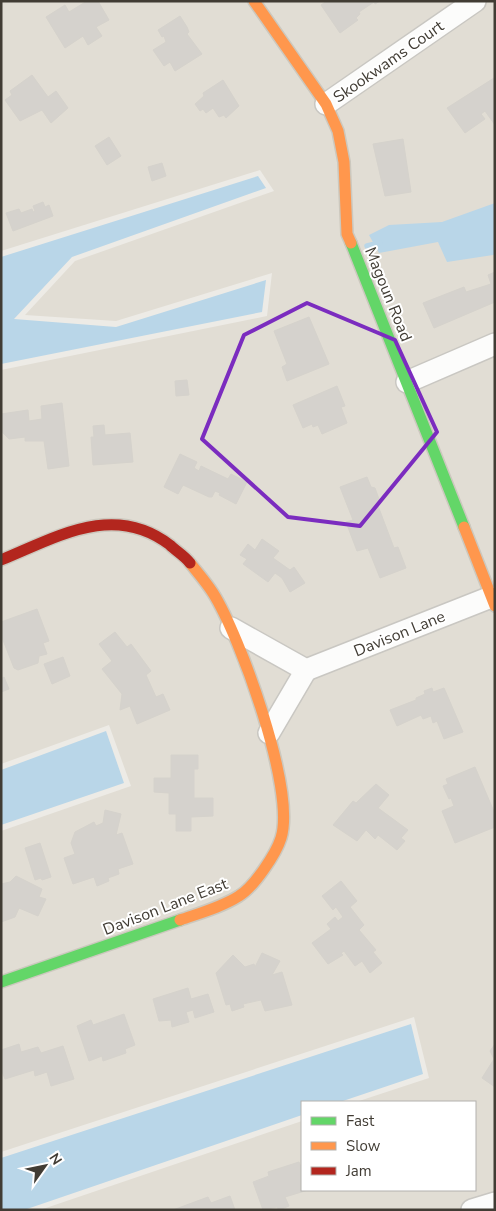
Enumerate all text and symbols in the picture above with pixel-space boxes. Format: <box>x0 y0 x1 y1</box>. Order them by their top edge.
street label: Skookwams Court <box>329 15 449 108</box>
street label: Magoun Road <box>359 244 417 345</box>
street label: Davison Lane <box>350 606 448 662</box>
street label: Davison Lane East <box>100 873 231 941</box>
legend <box>301 1101 476 1191</box>
text: Fast <box>346 1111 375 1131</box>
text: Slow <box>346 1136 381 1156</box>
north arrow <box>20 1141 70 1191</box>
text: N <box>45 1150 66 1169</box>
text: Jam <box>345 1161 372 1181</box>

